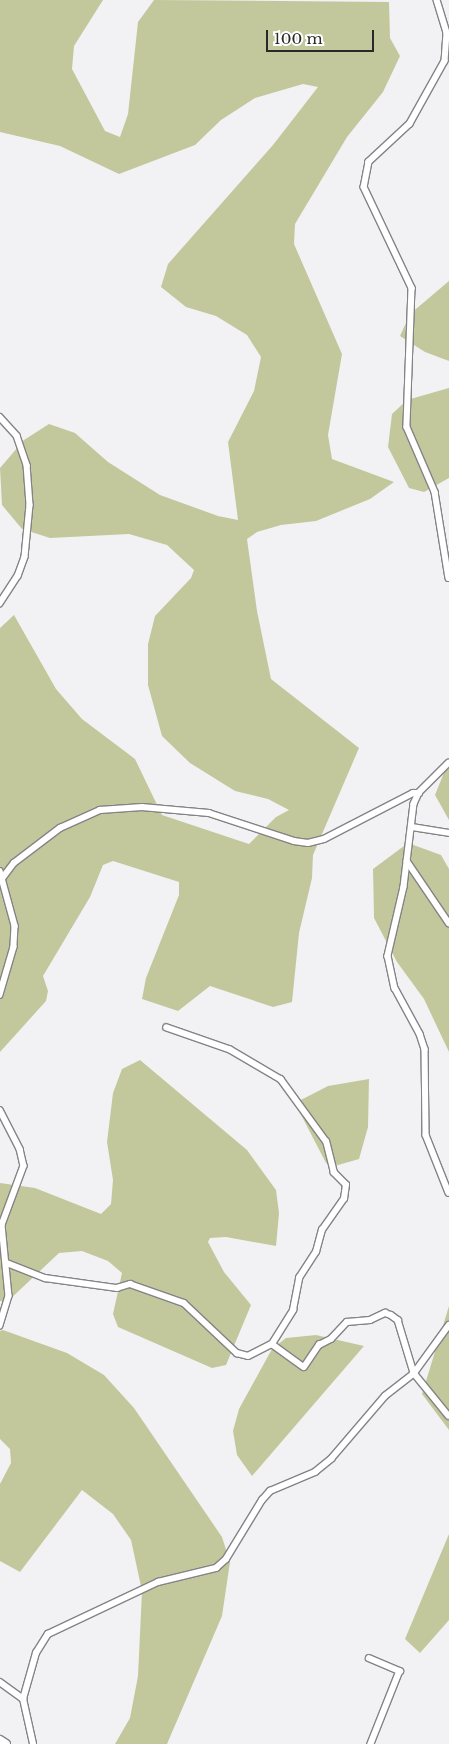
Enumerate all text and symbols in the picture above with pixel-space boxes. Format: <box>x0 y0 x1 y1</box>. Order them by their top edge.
scale bar <box>269 20 376 52</box>
text: 100 m <box>274 29 323 48</box>

